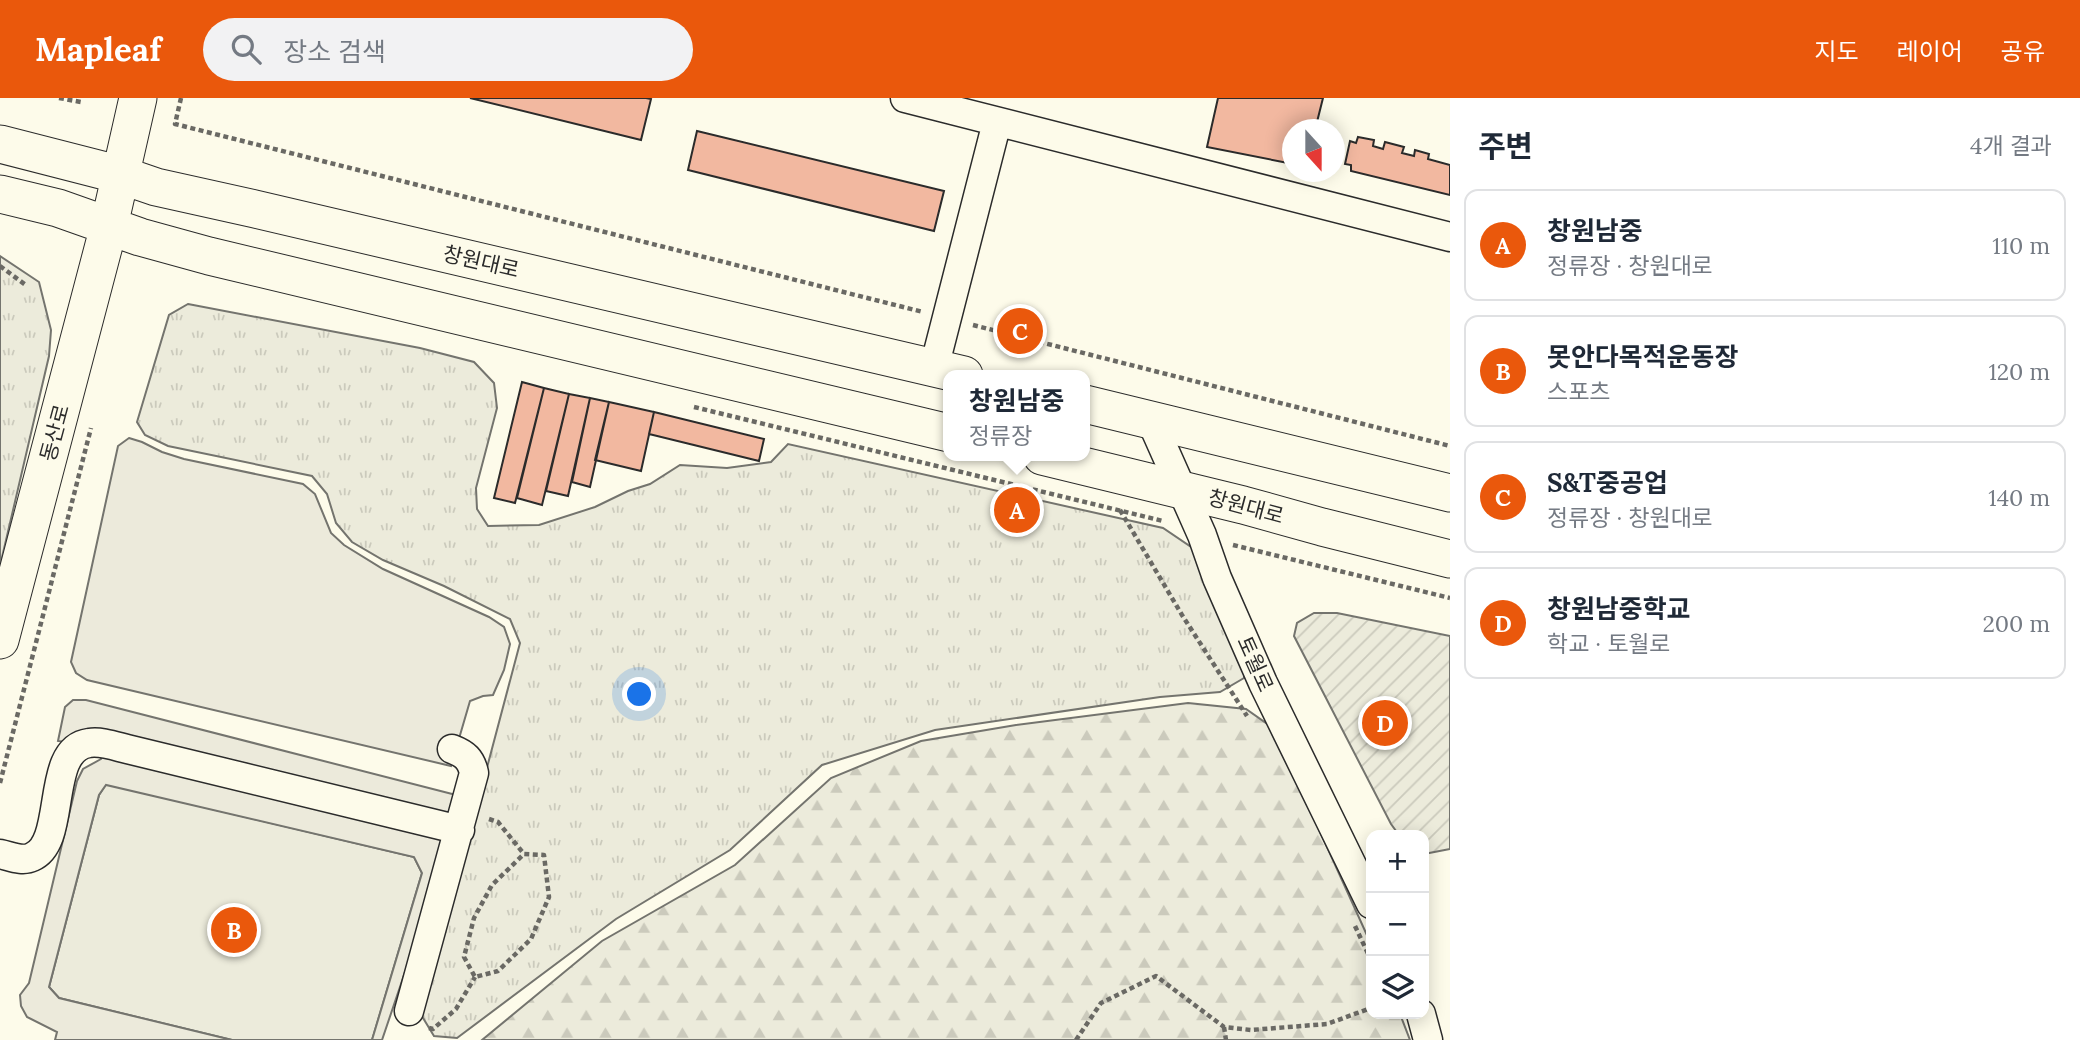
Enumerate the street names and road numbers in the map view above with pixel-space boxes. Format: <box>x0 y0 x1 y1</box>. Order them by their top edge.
street label: 창원대로 <box>440 240 522 283</box>
street label: 동산로 <box>34 401 75 464</box>
street label: 창원대로 <box>1205 483 1287 530</box>
street label: 토월로 <box>1231 632 1280 696</box>

